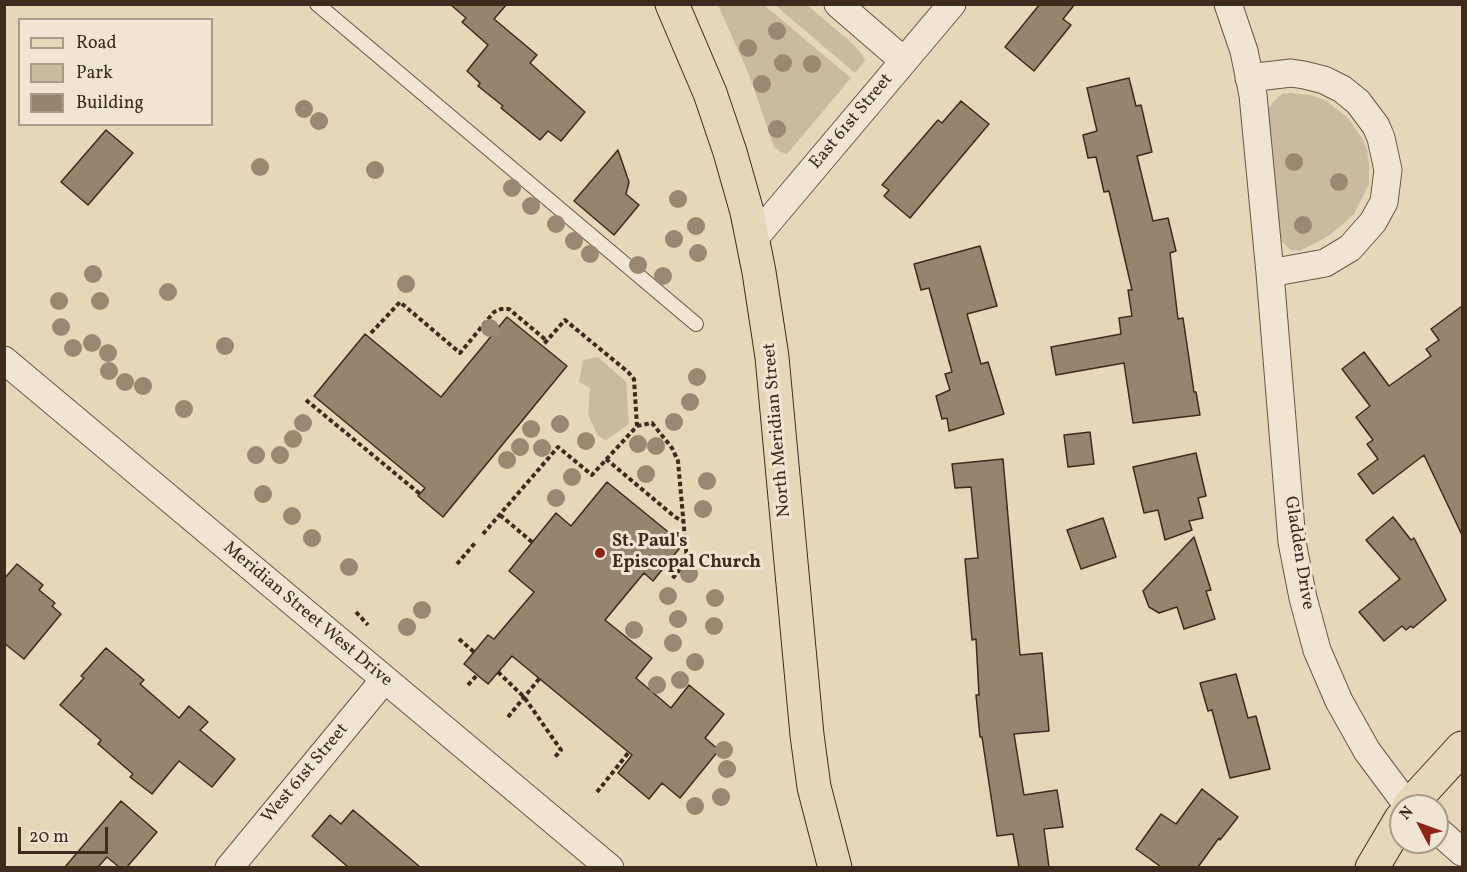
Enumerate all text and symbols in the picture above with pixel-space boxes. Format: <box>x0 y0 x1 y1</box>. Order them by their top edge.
legend <box>18 18 213 126</box>
text: Road <box>76 31 117 56</box>
text: Park <box>76 61 113 86</box>
street label: East 61st Street <box>806 70 898 174</box>
text: Building <box>76 91 144 116</box>
street label: North Meridian Street <box>760 342 796 518</box>
street label: Gladden Drive <box>1278 495 1318 611</box>
place label: St. Paul's Episcopal Church <box>612 532 761 574</box>
street label: Meridian Street West Drive <box>218 538 396 692</box>
marker: St. Paul's Episcopal Church <box>593 546 607 560</box>
street label: West 61st Street <box>258 720 354 828</box>
north arrow <box>1389 794 1449 854</box>
text: N <box>1395 802 1419 825</box>
scale bar <box>21 815 111 853</box>
text: 20 m <box>29 825 69 850</box>

